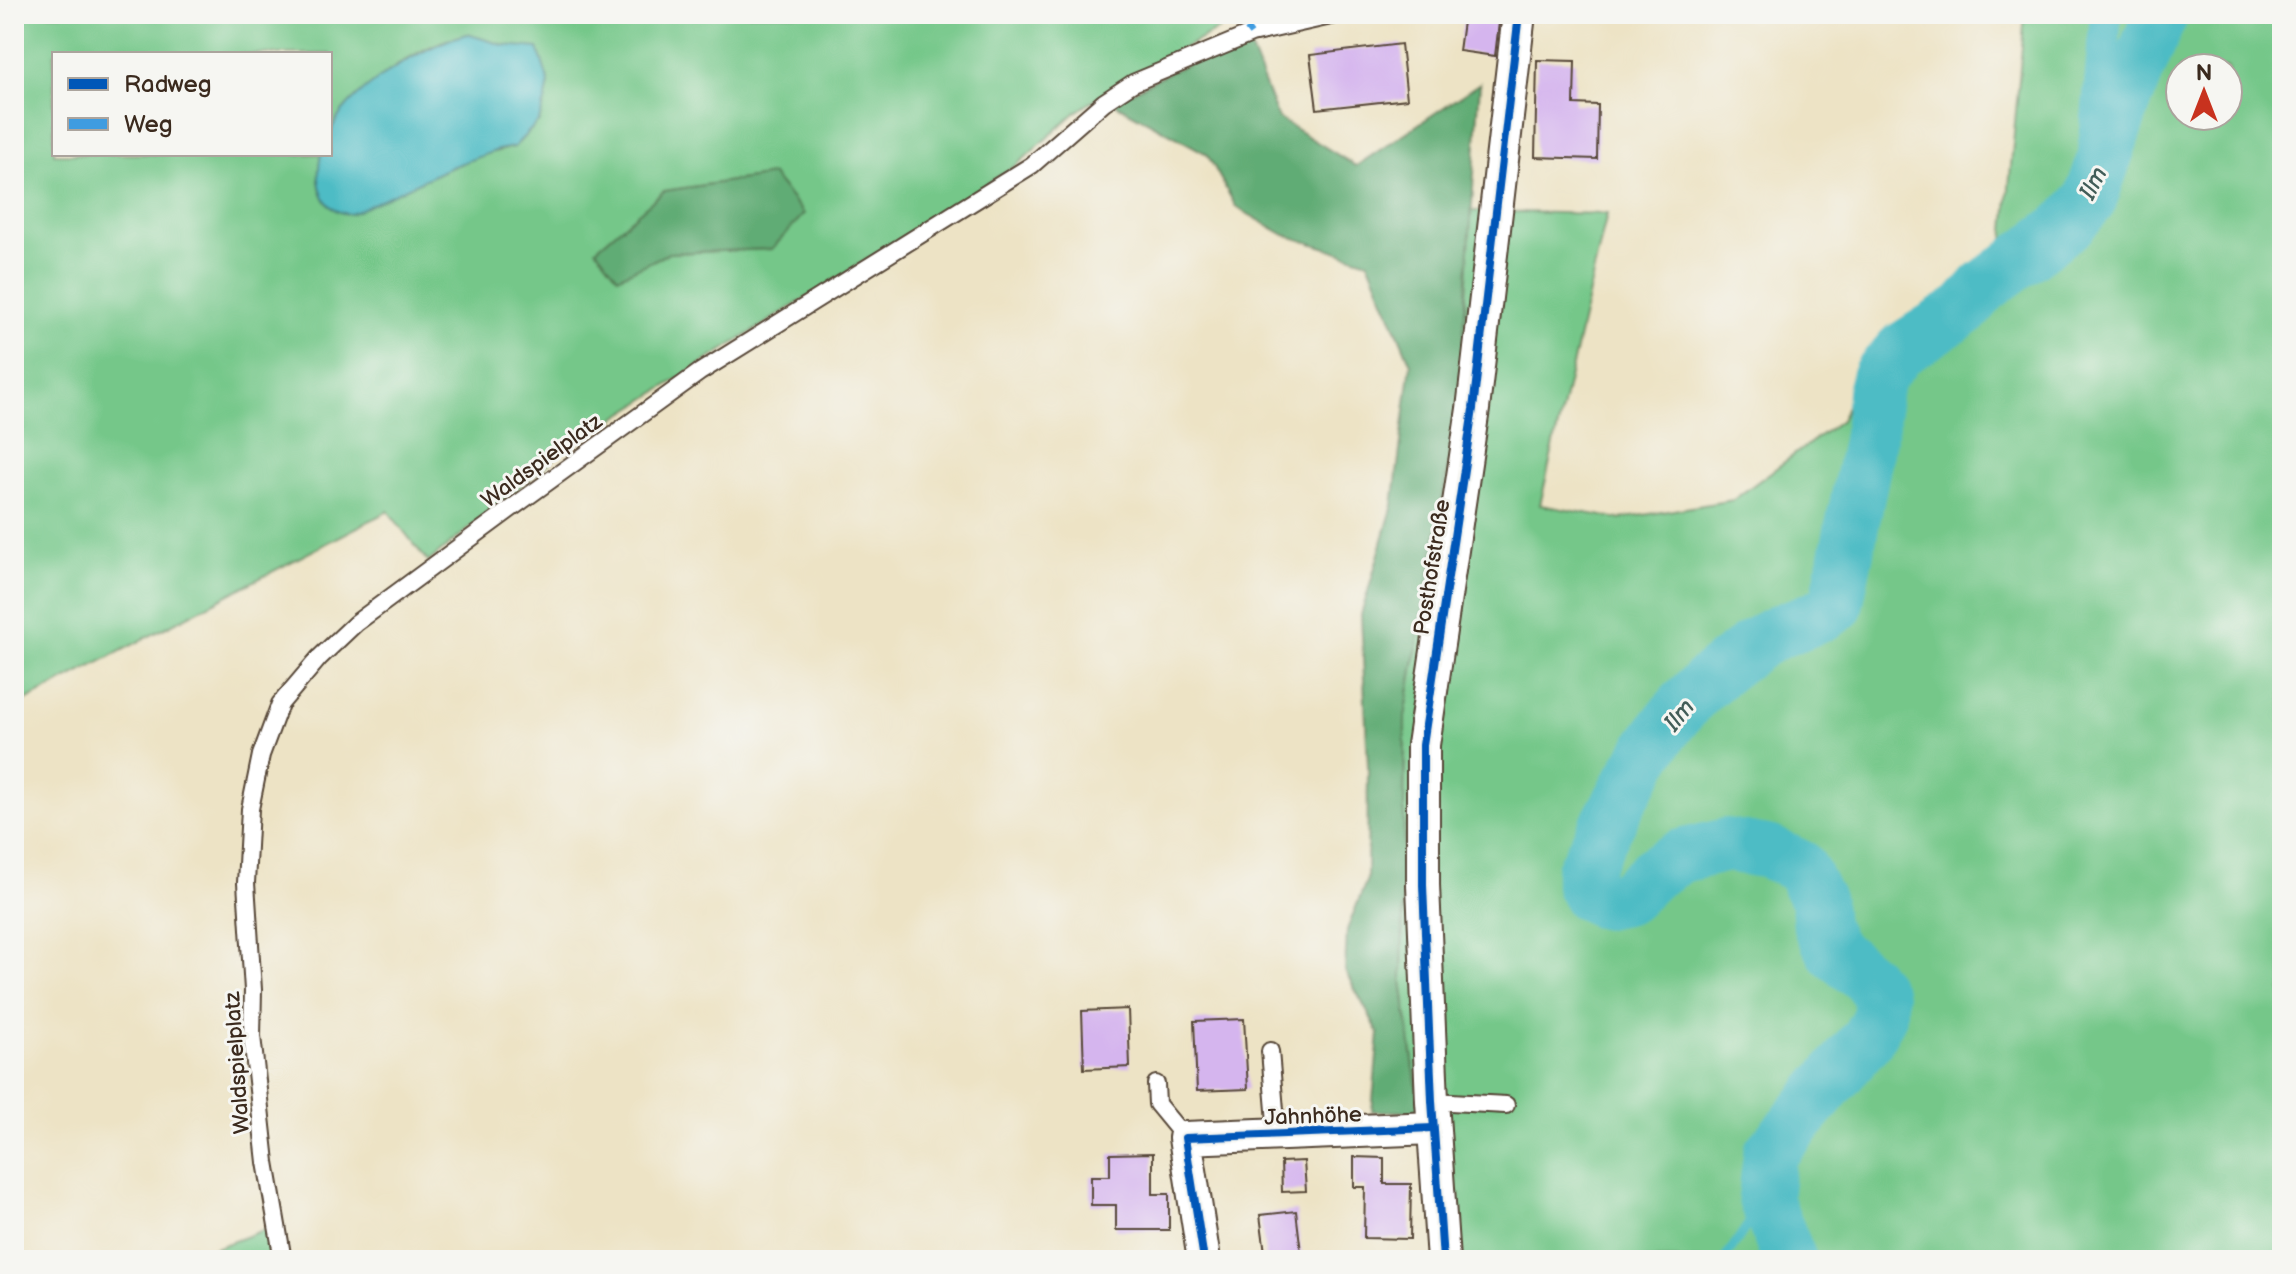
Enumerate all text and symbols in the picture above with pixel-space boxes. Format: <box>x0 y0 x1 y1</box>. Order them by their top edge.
legend <box>52 52 332 156</box>
north arrow <box>2164 52 2244 132</box>
text: N <box>2196 60 2212 87</box>
text: Radweg <box>124 70 211 99</box>
text: Weg <box>124 110 173 139</box>
water label: Ilm <box>2073 162 2114 205</box>
street label: Waldspielplatz <box>476 408 608 514</box>
street label: Posthofstraße <box>1408 498 1457 637</box>
water label: Ilm <box>1657 693 1701 738</box>
street label: Waldspielplatz <box>219 990 256 1135</box>
street label: Jahnhöhe <box>1264 1101 1362 1132</box>

